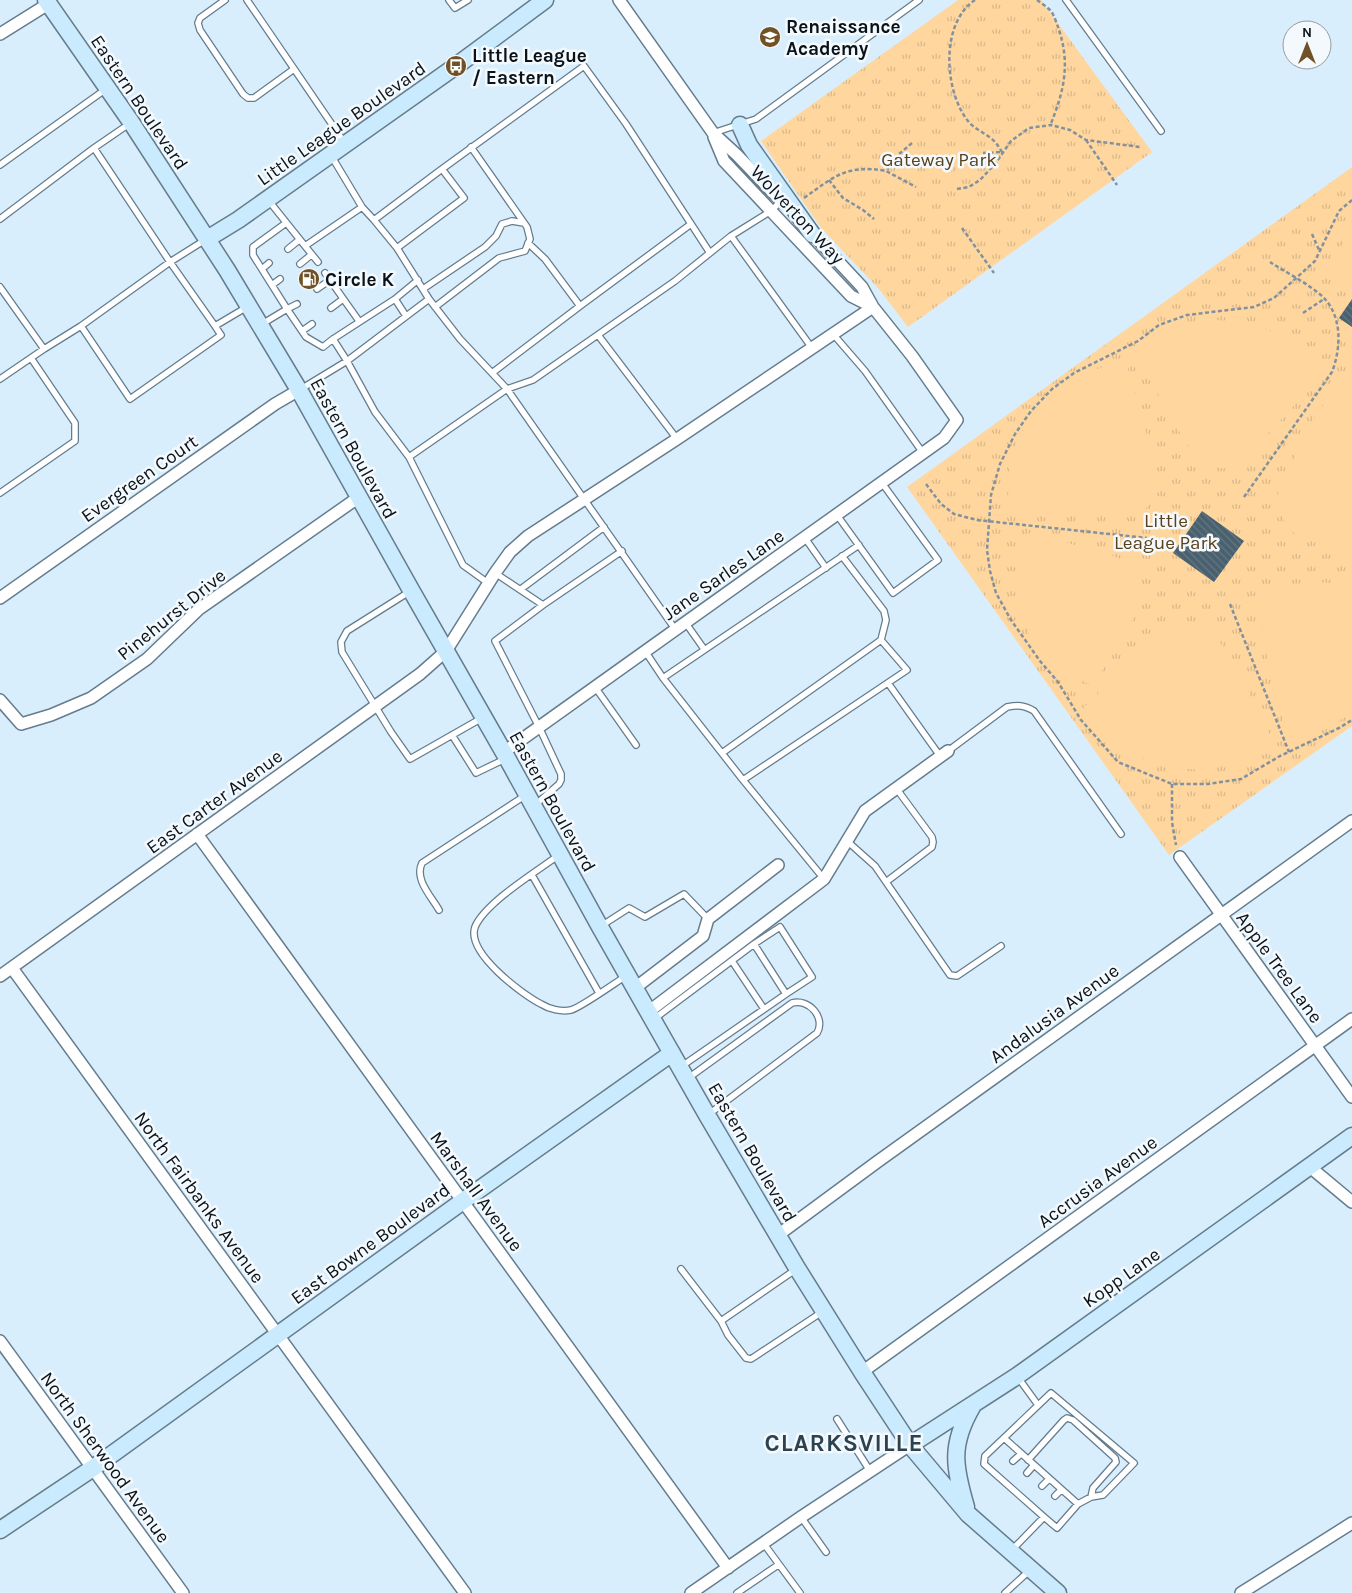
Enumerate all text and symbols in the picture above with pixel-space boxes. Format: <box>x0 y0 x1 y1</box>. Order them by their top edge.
place label: Renaissance Academy <box>786 16 901 60</box>
north arrow <box>1282 20 1332 70</box>
text: N <box>1302 24 1312 41</box>
school or university icon: Renaissance Academy <box>758 25 782 49</box>
street label: Eastern Boulevard <box>86 31 192 174</box>
place label: Little League / Eastern <box>472 45 587 89</box>
bus stop icon: Little League / Eastern <box>444 54 468 78</box>
street label: Little League Boulevard <box>253 57 430 190</box>
park label: Gateway Park <box>881 149 997 171</box>
street label: Wolverton Way <box>746 161 849 269</box>
fuel station icon: Circle K <box>297 267 321 291</box>
place label: Circle K <box>325 269 394 291</box>
street label: Eastern Boulevard <box>305 374 401 523</box>
street label: Evergreen Court <box>77 430 202 527</box>
park label: Little League Park <box>1114 510 1218 554</box>
street label: Jane Sarles Lane <box>659 525 788 625</box>
street label: Pinehurst Drive <box>113 564 230 665</box>
street label: Eastern Boulevard <box>504 727 600 876</box>
street label: East Carter Avenue <box>142 745 287 858</box>
street label: Apple Tree Lane <box>1231 908 1327 1028</box>
street label: Andalusia Avenue <box>986 960 1123 1068</box>
street label: Eastern Boulevard <box>703 1079 801 1226</box>
street label: North Fairbanks Avenue <box>130 1107 269 1288</box>
street label: Marshall Avenue <box>425 1127 527 1256</box>
street label: Accrusia Avenue <box>1034 1131 1162 1232</box>
street label: East Bowne Boulevard <box>287 1179 454 1309</box>
street label: Kopp Lane <box>1079 1243 1164 1312</box>
street label: North Sherwood Avenue <box>36 1368 175 1547</box>
district label: CLARKSVILLE <box>764 1429 924 1457</box>

